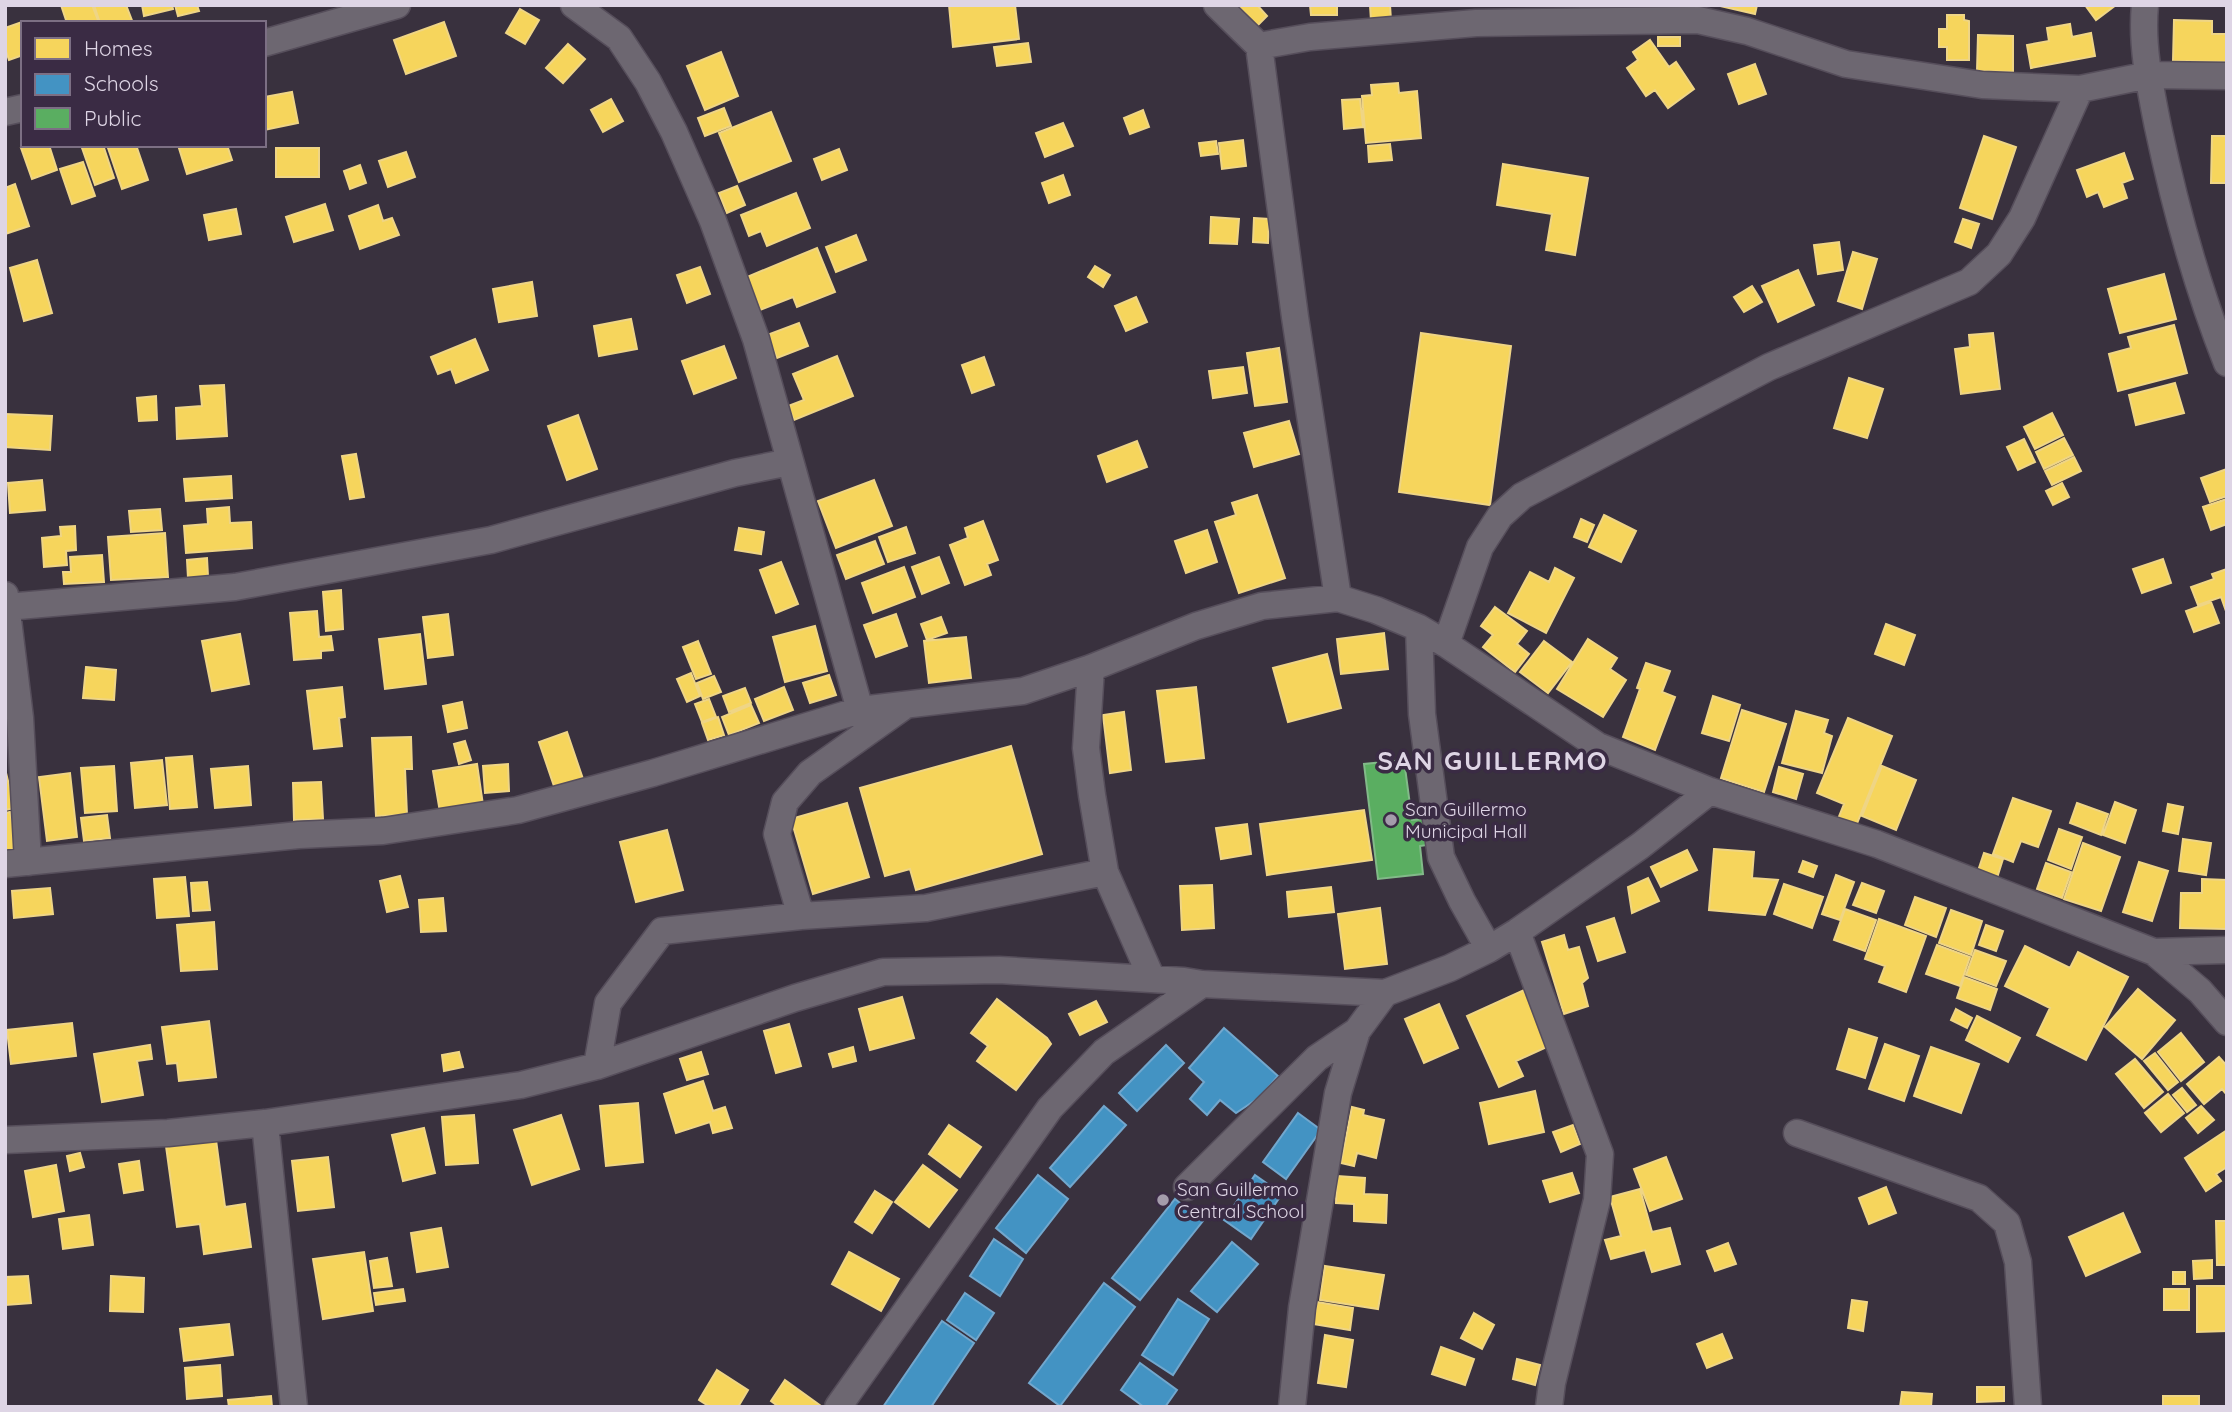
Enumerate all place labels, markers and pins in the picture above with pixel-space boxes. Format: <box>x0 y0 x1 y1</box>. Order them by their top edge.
place label: San Guillermo Municipal Hall <box>1405 797 1527 843</box>
marker: San Guillermo Municipal Hall <box>1383 812 1399 828</box>
place label: San Guillermo Central School <box>1177 1177 1304 1223</box>
marker: San Guillermo Central School <box>1155 1192 1171 1208</box>

